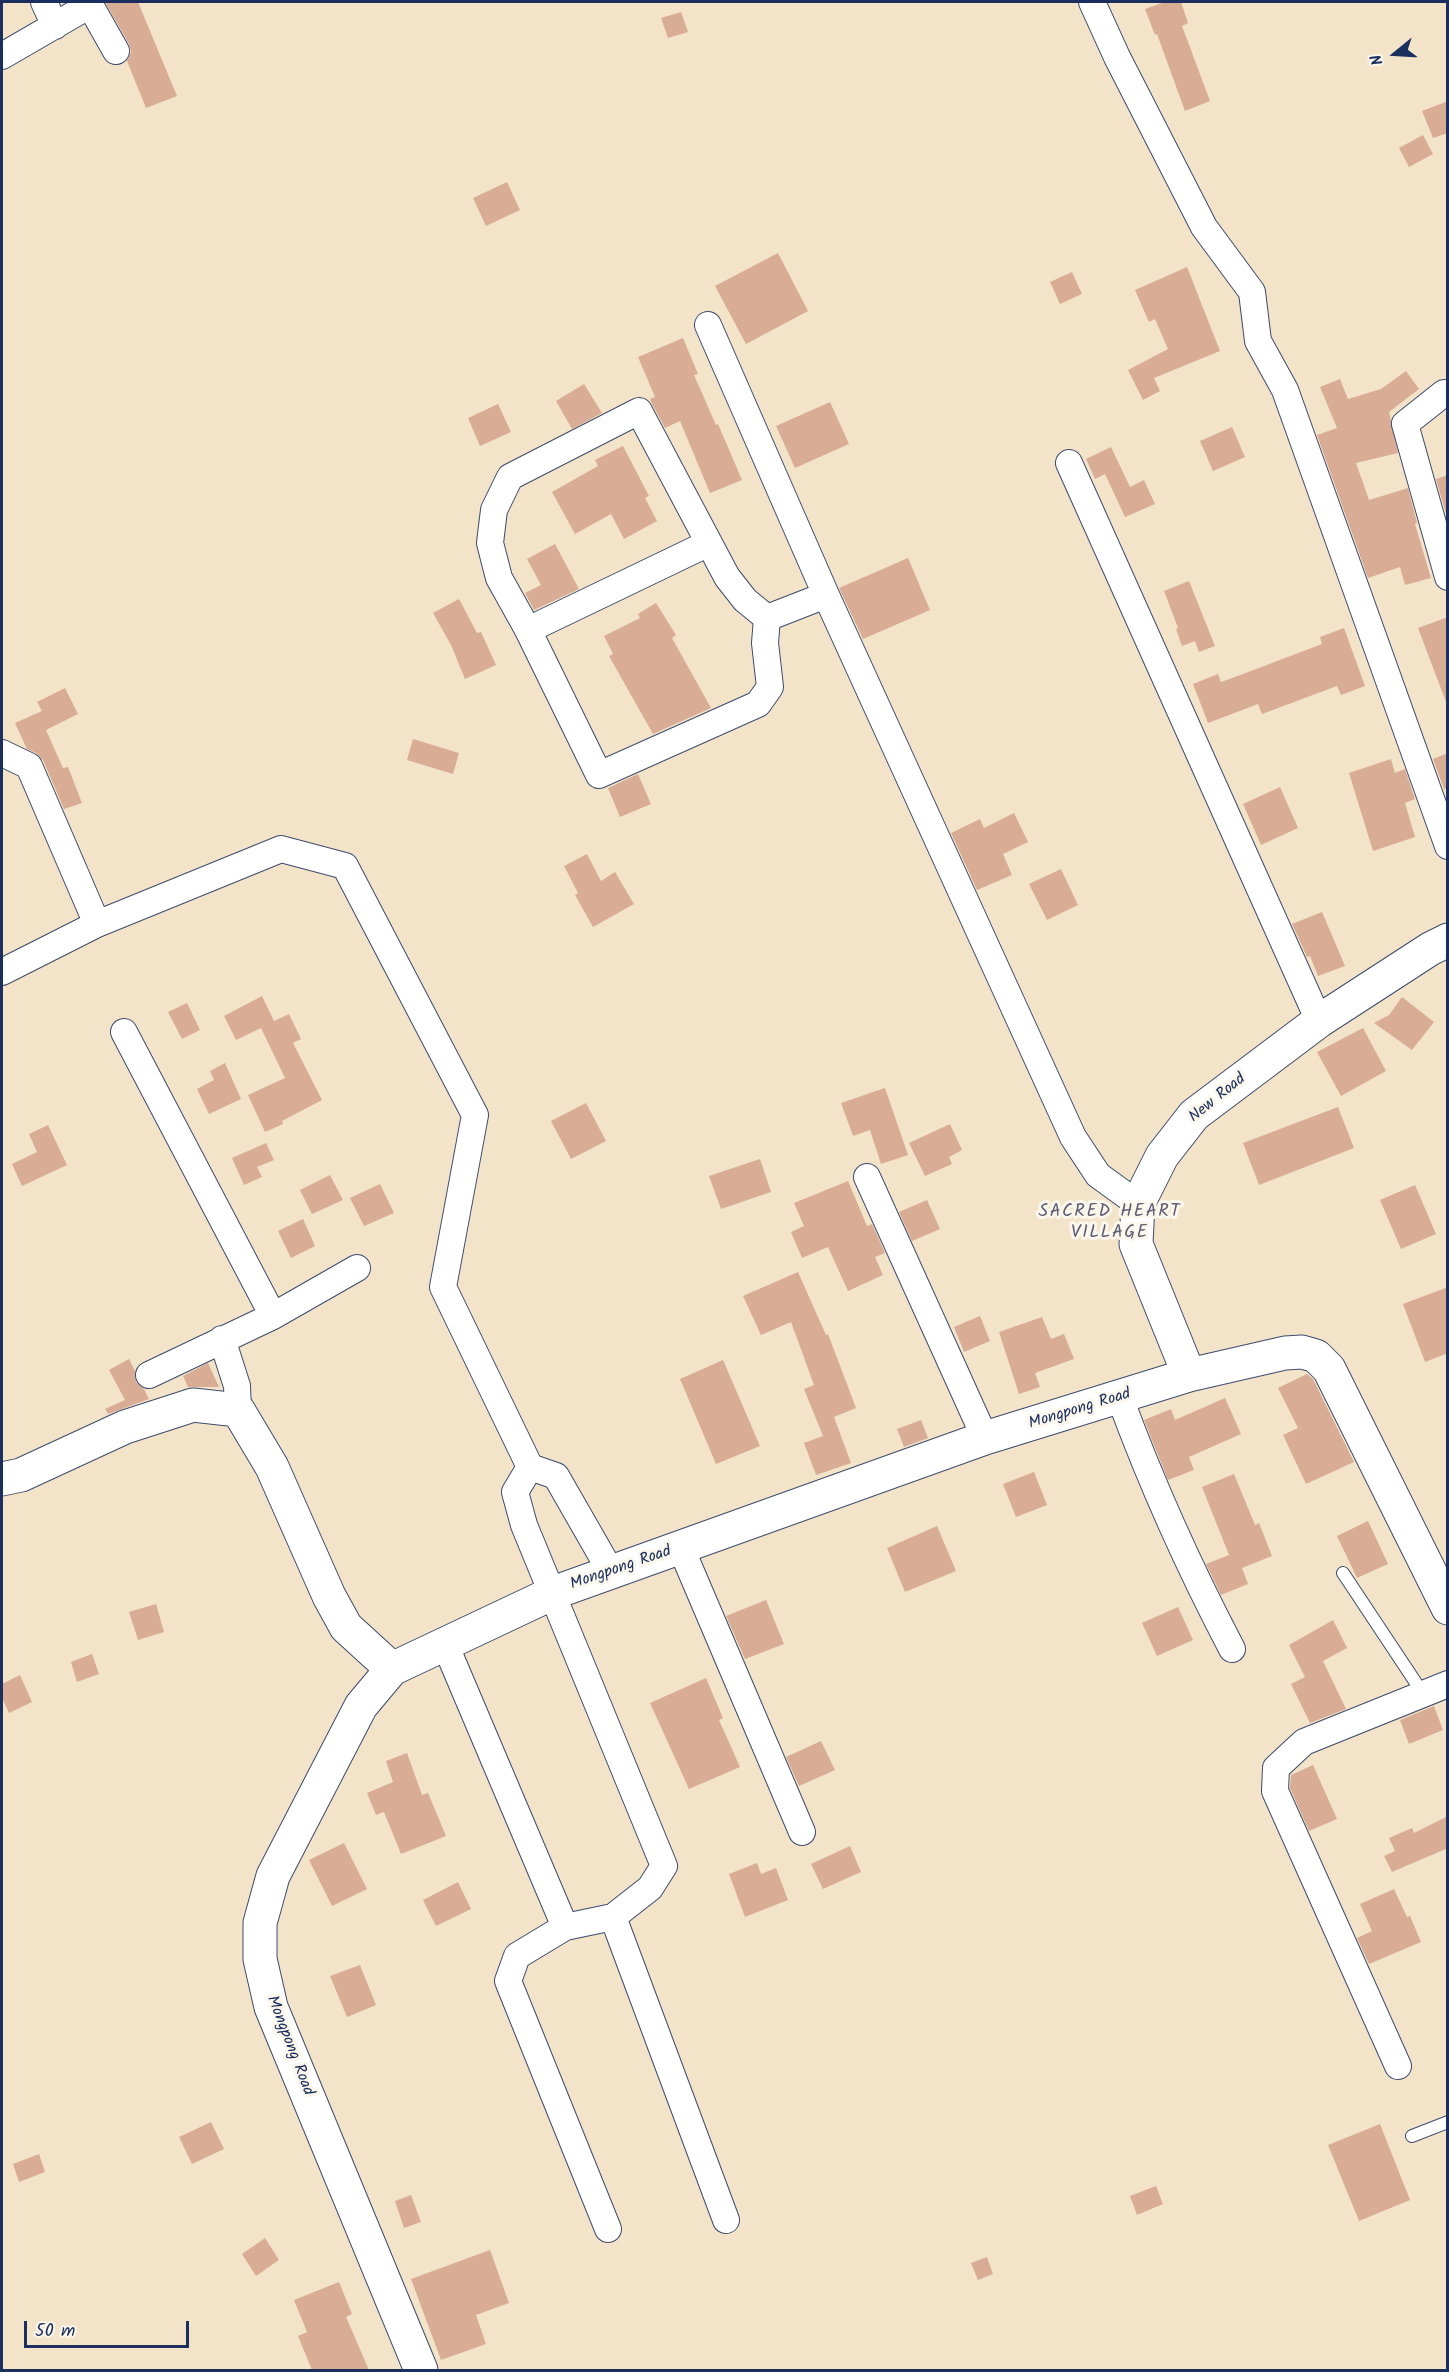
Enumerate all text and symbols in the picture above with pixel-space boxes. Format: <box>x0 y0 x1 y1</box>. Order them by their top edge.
north arrow <box>1365 24 1425 84</box>
text: N <box>1364 51 1391 68</box>
street label: New Road <box>1186 1070 1250 1128</box>
district label: SACRED HEART VILLAGE <box>1039 1202 1181 1244</box>
street label: Mongpong Road <box>1027 1385 1133 1435</box>
street label: Mongpong Road <box>568 1543 674 1595</box>
street label: Mongpong Road <box>261 1993 317 2099</box>
scale bar <box>27 2309 192 2347</box>
text: 50 m <box>35 2317 75 2346</box>

